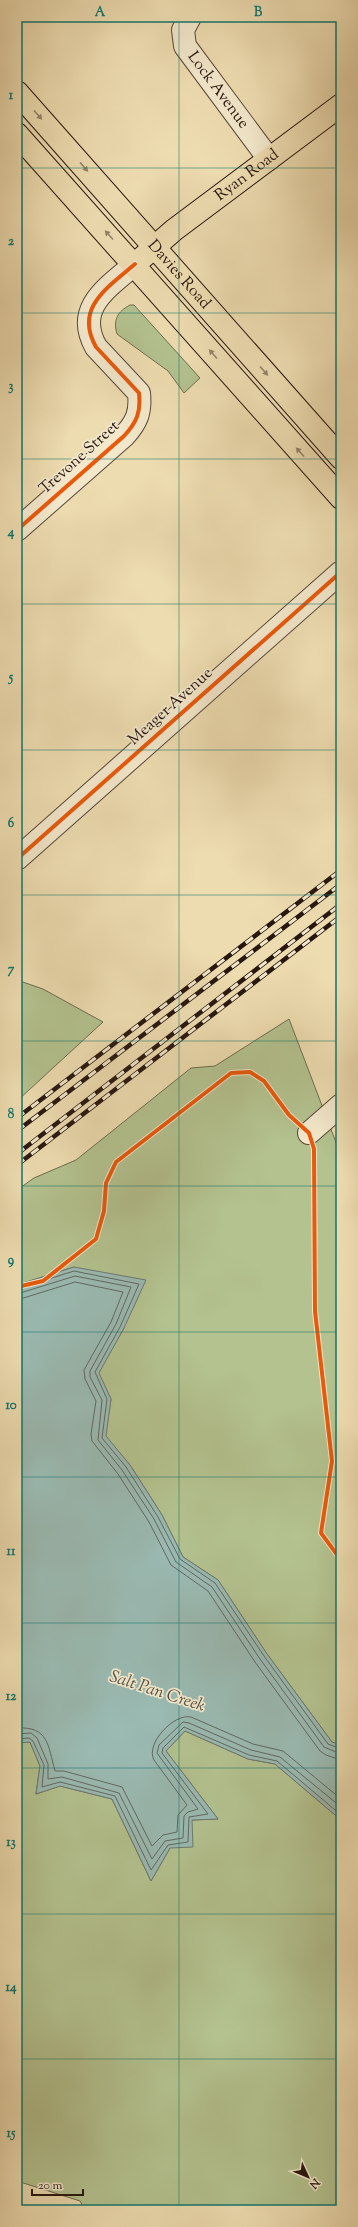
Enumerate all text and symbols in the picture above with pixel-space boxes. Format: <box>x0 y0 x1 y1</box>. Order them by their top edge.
text: A <box>95 4 106 22</box>
text: B <box>254 4 263 22</box>
street label: Lock Avenue <box>181 47 254 134</box>
text: 1 <box>9 87 14 105</box>
one-way arrow <box>33 110 42 120</box>
street label: Ryan Road <box>210 144 284 207</box>
one-way arrow <box>79 163 88 172</box>
one-way arrow <box>104 230 113 241</box>
text: 2 <box>8 233 15 251</box>
street label: Davies Road <box>142 235 216 314</box>
one-way arrow <box>209 349 218 360</box>
one-way arrow <box>259 366 268 376</box>
text: 3 <box>8 378 14 396</box>
street label: Trevone Street <box>35 415 126 500</box>
one-way arrow <box>295 446 304 457</box>
text: 4 <box>7 524 15 542</box>
street label: Meager Avenue <box>124 663 218 751</box>
text: 5 <box>8 669 14 687</box>
text: 6 <box>8 815 15 833</box>
text: 7 <box>8 961 15 979</box>
text: 8 <box>8 1106 15 1124</box>
text: 9 <box>8 1252 15 1270</box>
text: 10 <box>5 1397 17 1415</box>
text: 11 <box>7 1543 16 1561</box>
water label: Salt Pan Creek <box>106 1665 208 1719</box>
text: 12 <box>6 1688 17 1706</box>
text: 13 <box>6 1834 16 1852</box>
text: 14 <box>6 1979 17 1997</box>
text: 15 <box>7 2125 16 2143</box>
north arrow <box>288 2157 328 2197</box>
scale bar <box>32 2171 83 2197</box>
text: N <box>306 2174 324 2192</box>
text: 20 m <box>38 2177 63 2195</box>

